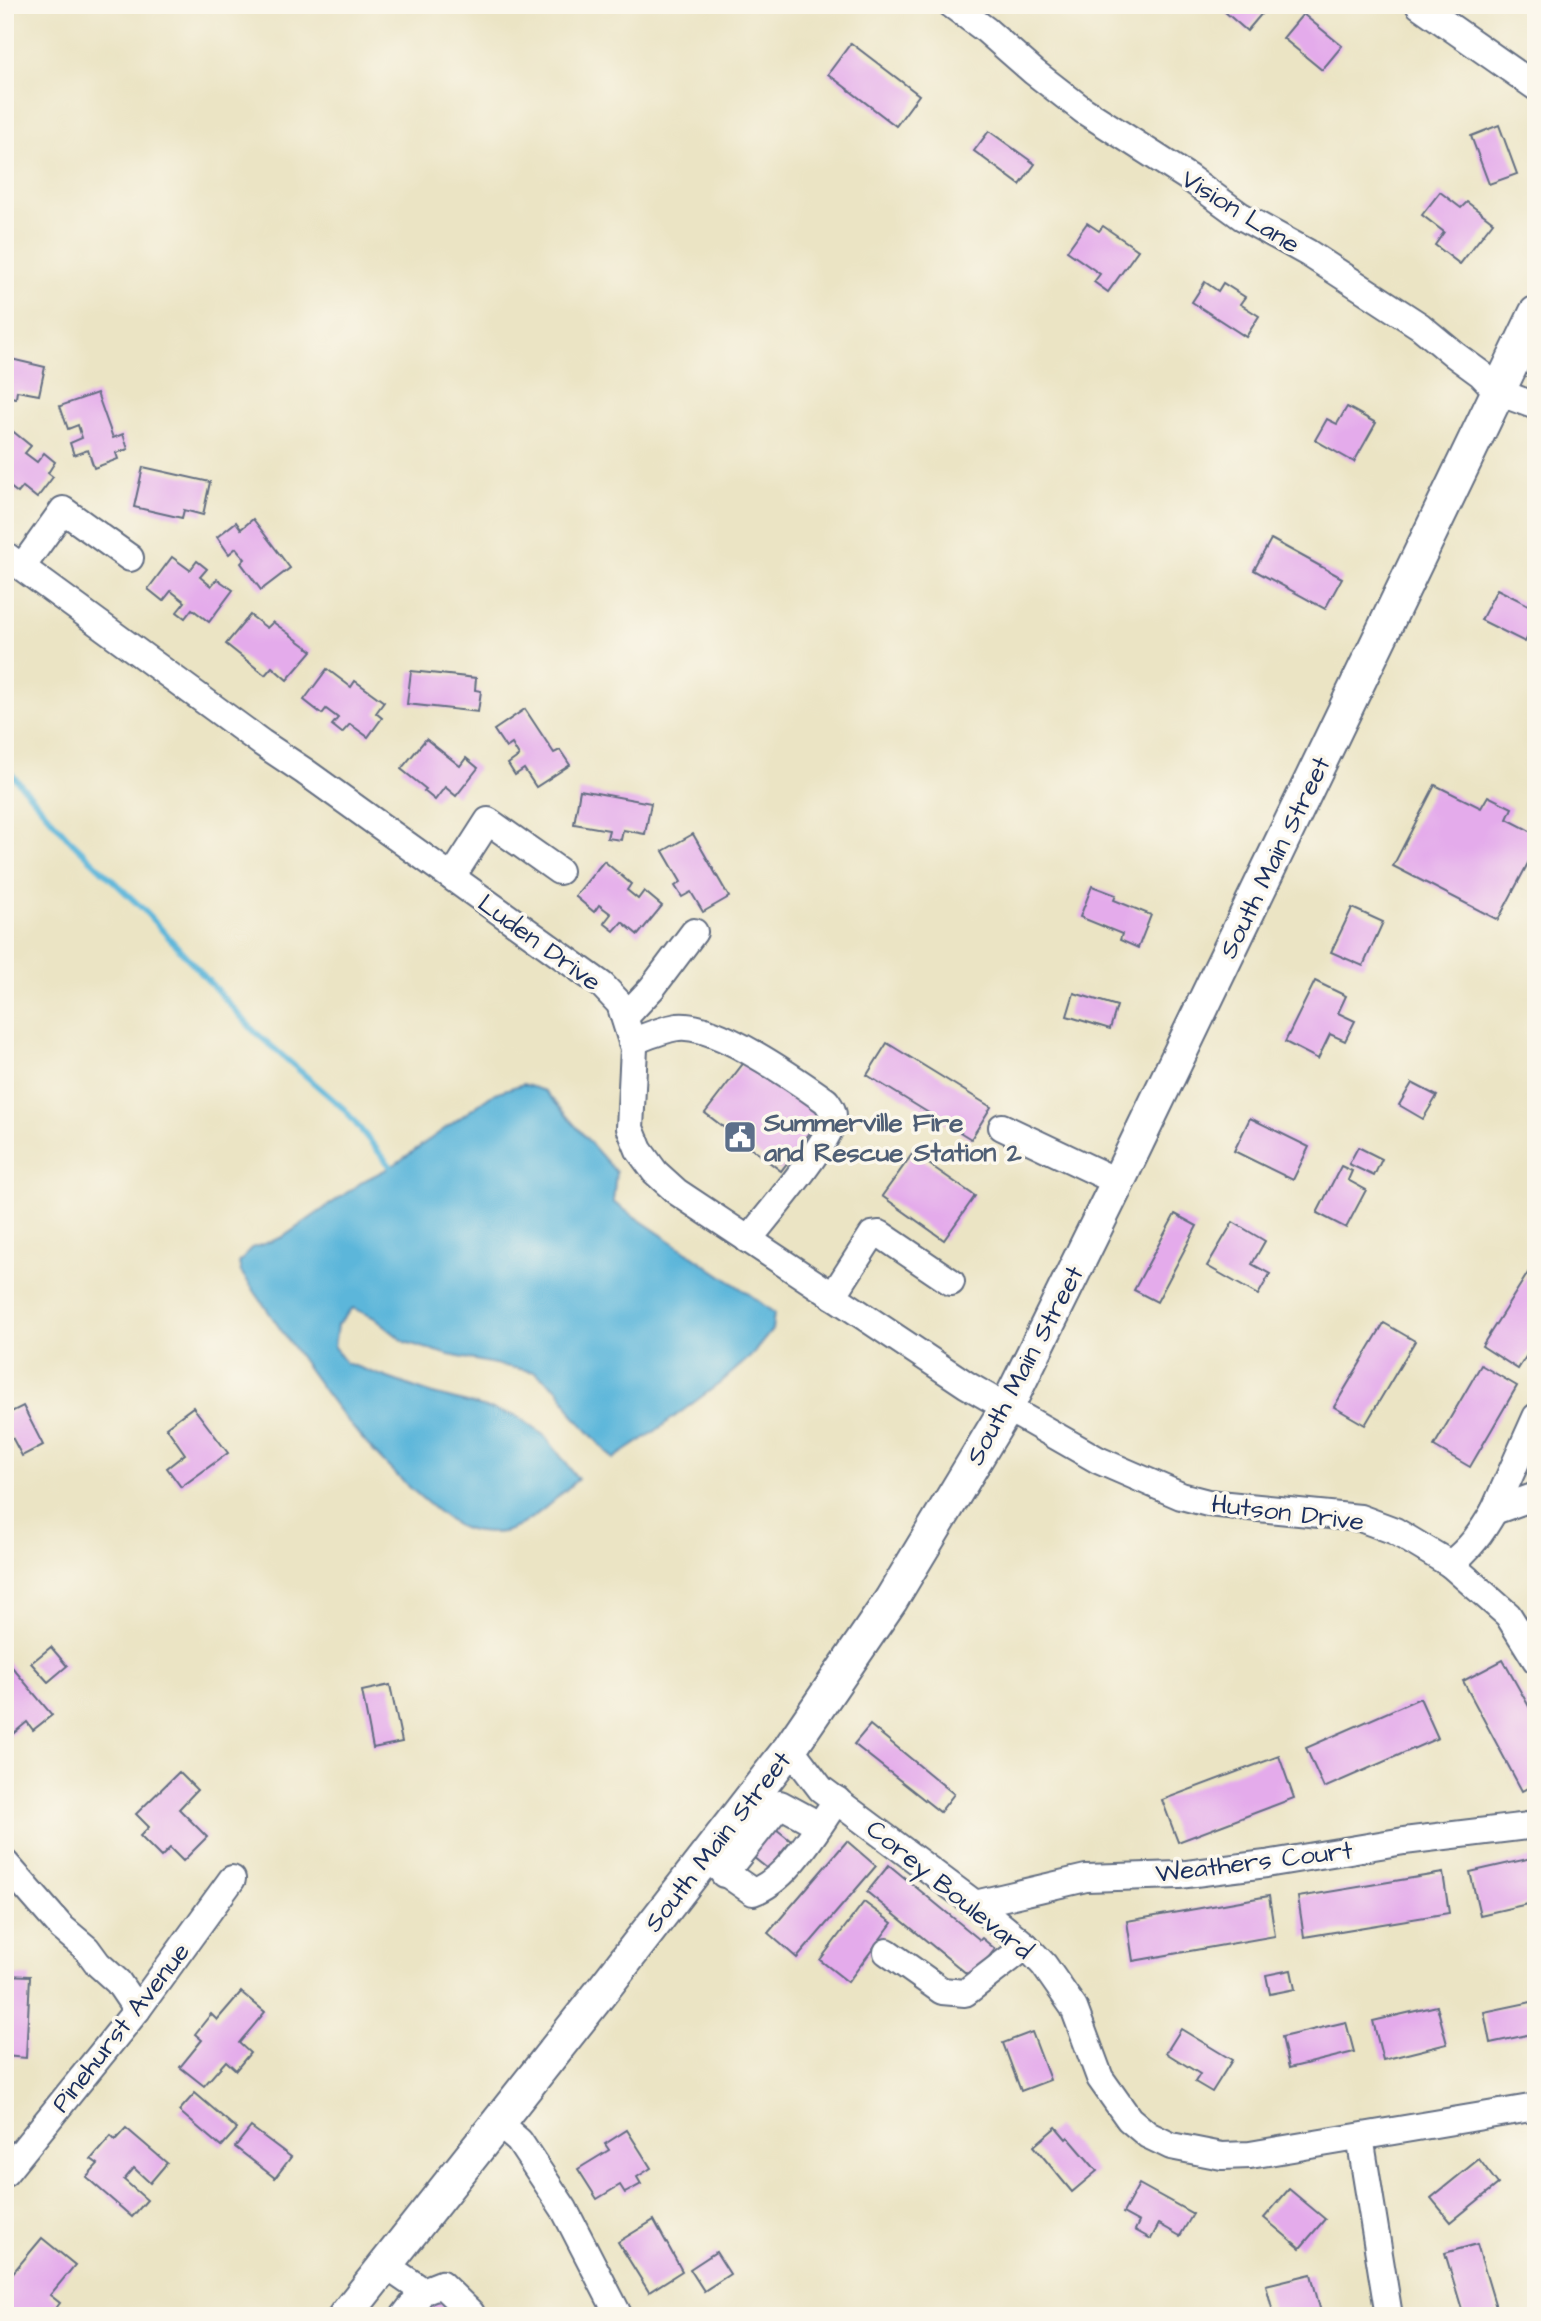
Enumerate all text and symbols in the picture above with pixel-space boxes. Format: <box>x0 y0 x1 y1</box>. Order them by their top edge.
street label: Vision Lane <box>1174 161 1307 263</box>
street label: South Main Street <box>1210 750 1340 964</box>
street label: Luden Drive <box>470 886 609 1000</box>
place label: Summerville Fire and Rescue Station 2 <box>763 1105 1022 1171</box>
public building icon: Summerville Fire and Rescue Station 2 <box>721 1118 759 1156</box>
street label: South Main Street <box>957 1259 1093 1471</box>
street label: Hutson Drive <box>1210 1486 1366 1540</box>
street label: South Main Street <box>636 1743 800 1940</box>
street label: Corey Boulevard <box>857 1811 1040 1970</box>
street label: Weathers Court <box>1154 1832 1355 1892</box>
street label: Pinehurst Avenue <box>43 1935 199 2120</box>

